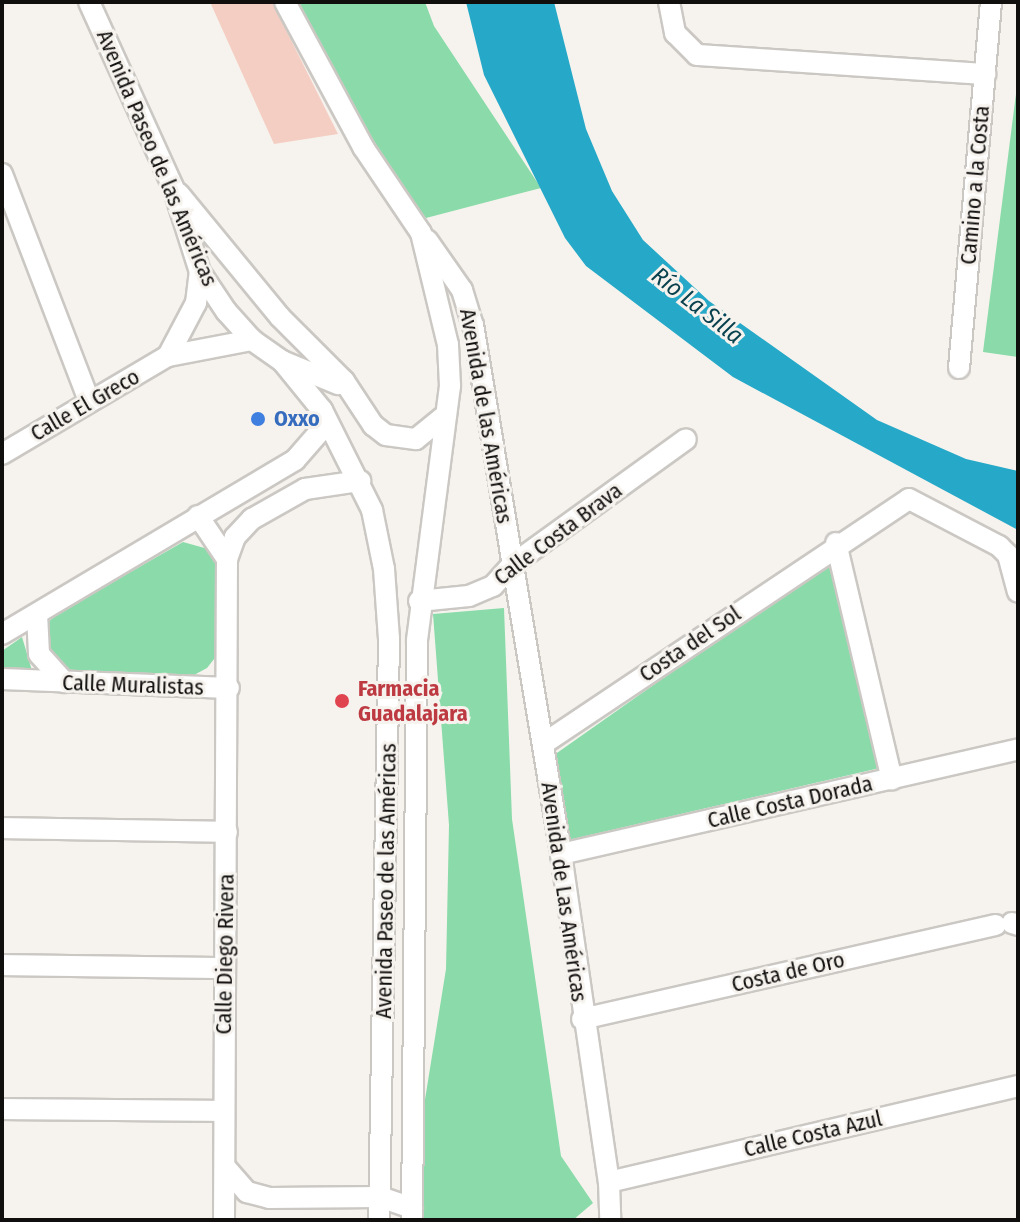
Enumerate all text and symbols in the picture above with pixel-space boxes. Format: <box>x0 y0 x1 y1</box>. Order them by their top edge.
street label: Avenida Paseo de las Américas <box>91 26 223 290</box>
street label: Camino a la Costa <box>955 104 995 266</box>
water label: Río La Silla <box>646 261 748 351</box>
street label: Avenida de las Américas <box>454 307 518 525</box>
street label: Calle El Greco <box>26 363 144 447</box>
place label: Oxxo <box>274 406 320 432</box>
marker: Oxxo <box>249 410 267 428</box>
street label: Calle Costa Brava <box>489 477 627 591</box>
street label: Costa del Sol <box>634 600 746 688</box>
street label: Calle Muralistas <box>62 669 204 701</box>
place label: Farmacia Guadalajara <box>358 675 468 726</box>
marker: Farmacia Guadalajara <box>333 692 351 710</box>
street label: Avenida Paseo de las Américas <box>370 743 402 1019</box>
street label: Calle Costa Dorada <box>705 770 875 834</box>
street label: Avenida de Las Américas <box>536 781 592 1003</box>
street label: Calle Diego Rivera <box>210 873 240 1035</box>
street label: Costa de Oro <box>729 946 847 998</box>
street label: Calle Costa Azul <box>741 1105 885 1163</box>

